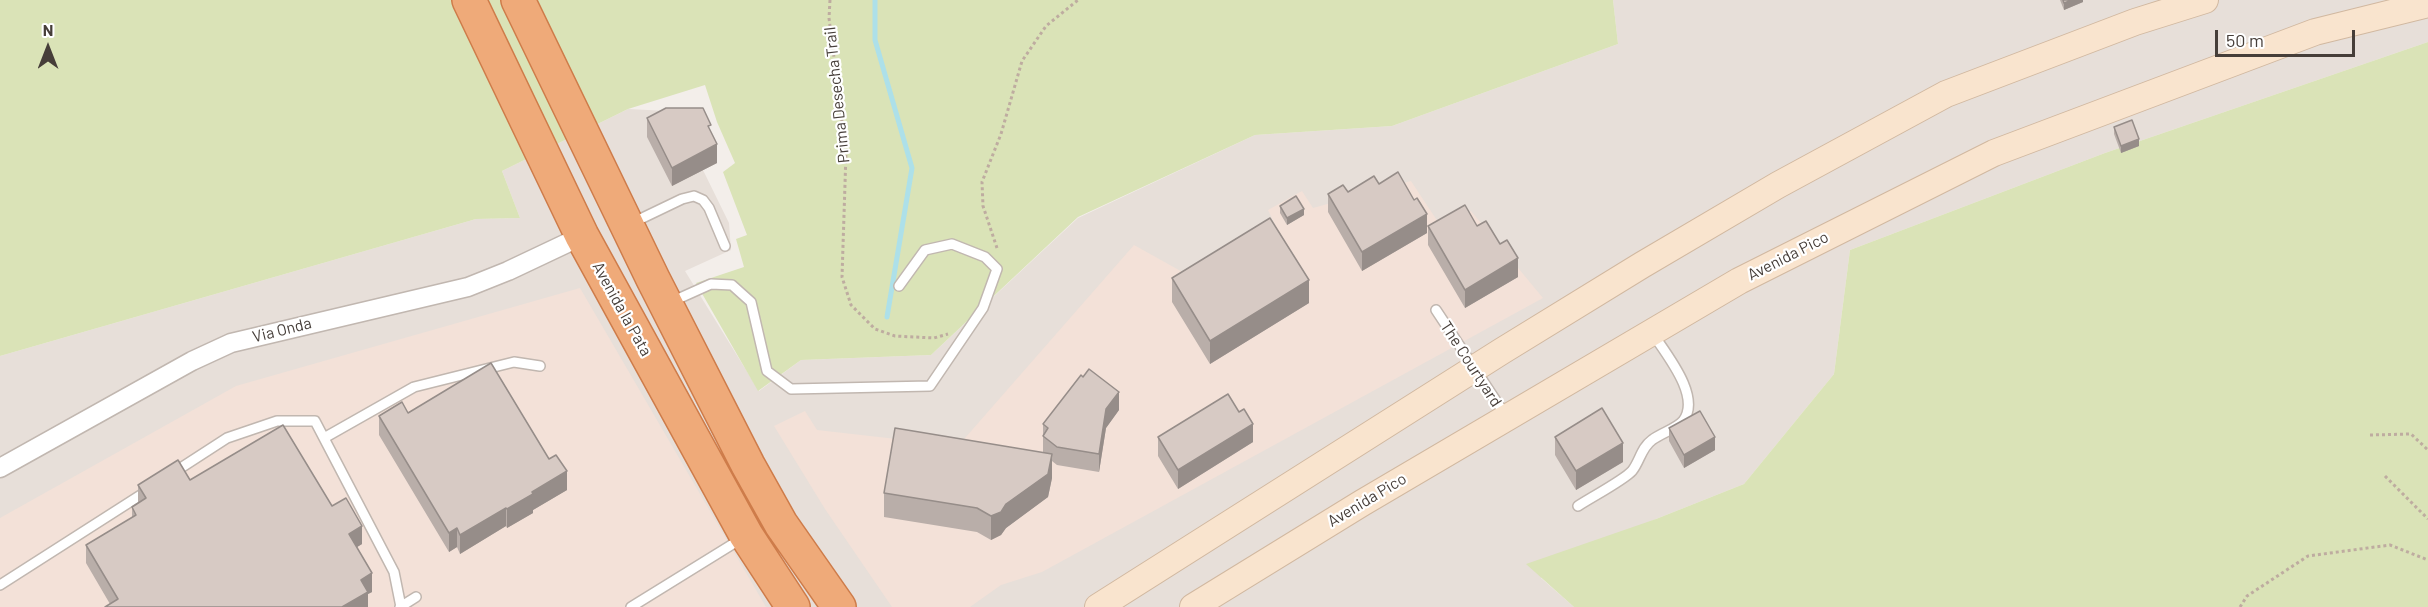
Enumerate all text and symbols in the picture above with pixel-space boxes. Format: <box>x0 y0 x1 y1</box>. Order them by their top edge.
north arrow <box>18 18 78 78</box>
scale bar <box>2218 18 2358 56</box>
text: N <box>43 20 53 39</box>
street label: Prima Desecha Trail <box>820 26 854 164</box>
text: 50 m <box>2226 29 2264 51</box>
street label: Avenida Pico <box>1744 227 1832 285</box>
street label: Avenida la Pata <box>588 259 656 359</box>
street label: Via Onda <box>250 313 314 347</box>
street label: The Courtyard <box>1436 318 1506 410</box>
street label: Avenida Pico <box>1324 469 1410 531</box>

